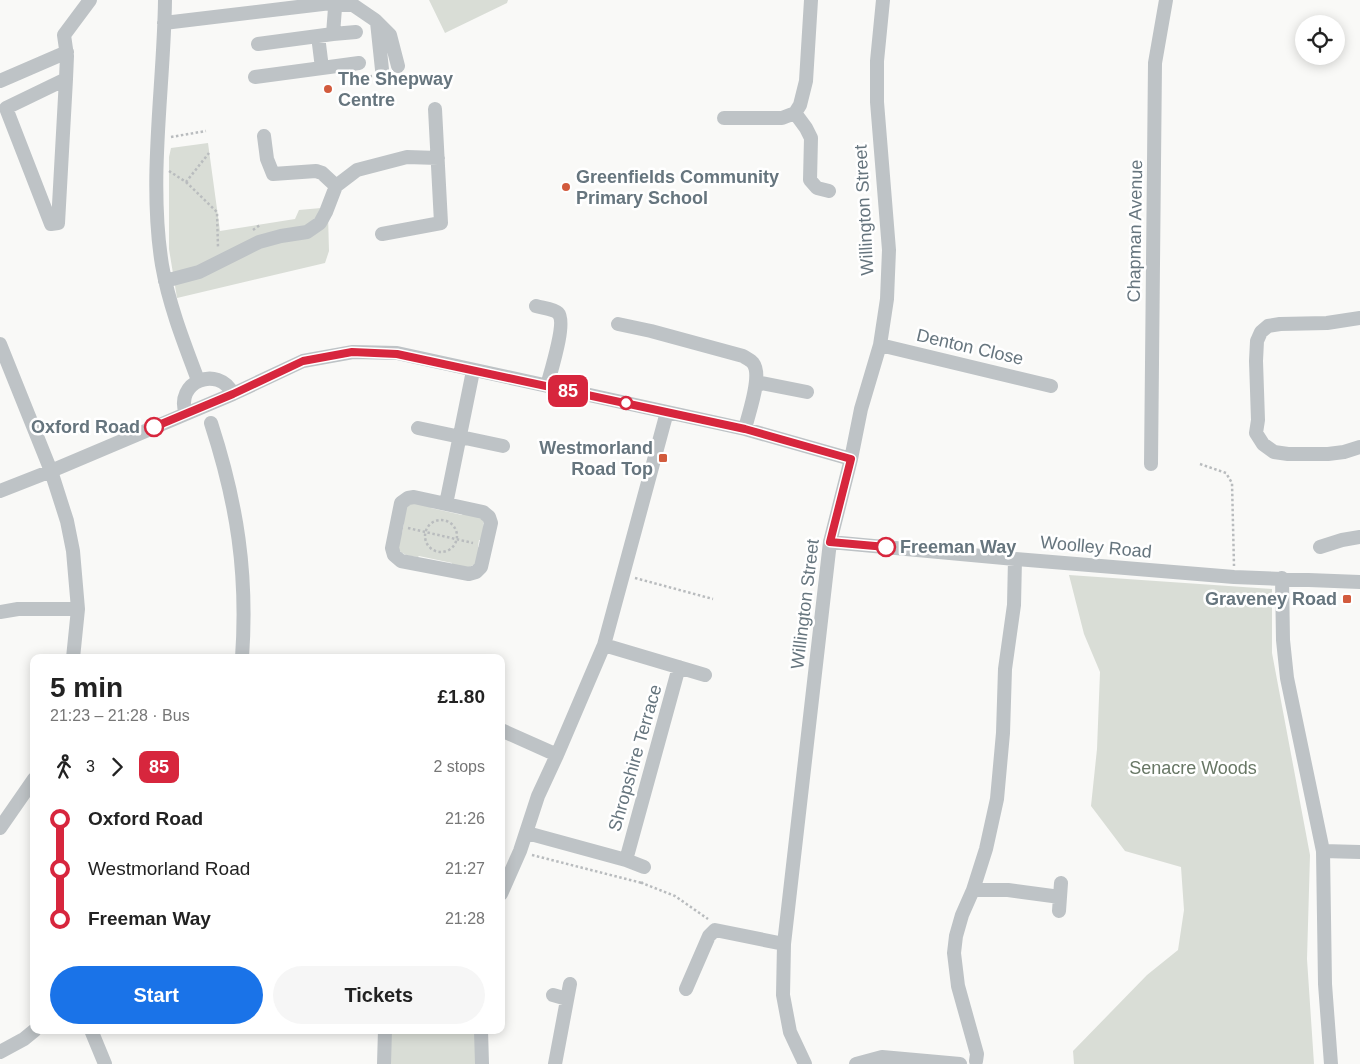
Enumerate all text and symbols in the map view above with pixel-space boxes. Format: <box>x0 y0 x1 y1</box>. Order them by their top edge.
map controls <box>1295 15 1345 65</box>
button: locate <box>1295 15 1345 65</box>
place label: The Shepway Centre <box>338 69 453 110</box>
marker: The Shepway Centre <box>322 83 334 95</box>
street label: Willington Street <box>851 144 877 276</box>
street label: Chapman Avenue <box>1124 159 1146 303</box>
place label: Greenfields Community Primary School <box>576 167 779 208</box>
marker: Greenfields Community Primary School <box>560 181 572 193</box>
street label: Denton Close <box>915 325 1025 369</box>
line badge: 85 <box>546 375 590 407</box>
text: 85 <box>558 381 578 401</box>
unlabelled marker <box>619 396 633 410</box>
place label: Oxford Road <box>31 417 140 437</box>
marker: Oxford Road <box>144 417 164 437</box>
place label: Westmorland Road Top <box>539 438 653 479</box>
marker: Westmorland Road Top <box>657 452 669 464</box>
street label: Woolley Road <box>1039 532 1153 562</box>
marker: Freeman Way <box>876 537 896 557</box>
place label: Freeman Way <box>900 537 1016 557</box>
street label: Willington Street <box>787 538 823 670</box>
place label: Graveney Road <box>1205 589 1337 609</box>
marker: Graveney Road <box>1341 593 1353 605</box>
text: 5 min <box>50 672 123 703</box>
street label: Shropshire Terrace <box>604 682 666 834</box>
text: £1.80 <box>437 686 485 707</box>
text: 21:23 – 21:28 · Bus <box>50 707 190 724</box>
icon: walk <box>50 753 78 781</box>
icon: forward <box>103 753 131 781</box>
text: 85 <box>149 757 169 777</box>
text: 3 <box>86 758 95 775</box>
text: 2 stops <box>433 758 485 775</box>
park label: Senacre Woods <box>1129 758 1257 778</box>
text: Oxford Road <box>88 808 203 829</box>
text: 21:26 <box>445 810 485 827</box>
text: Westmorland Road <box>88 858 250 879</box>
text: 21:27 <box>445 860 485 877</box>
text: Freeman Way <box>88 908 211 929</box>
text: 21:28 <box>445 910 485 927</box>
button: Start <box>50 966 263 1024</box>
button: Tickets <box>273 966 485 1024</box>

